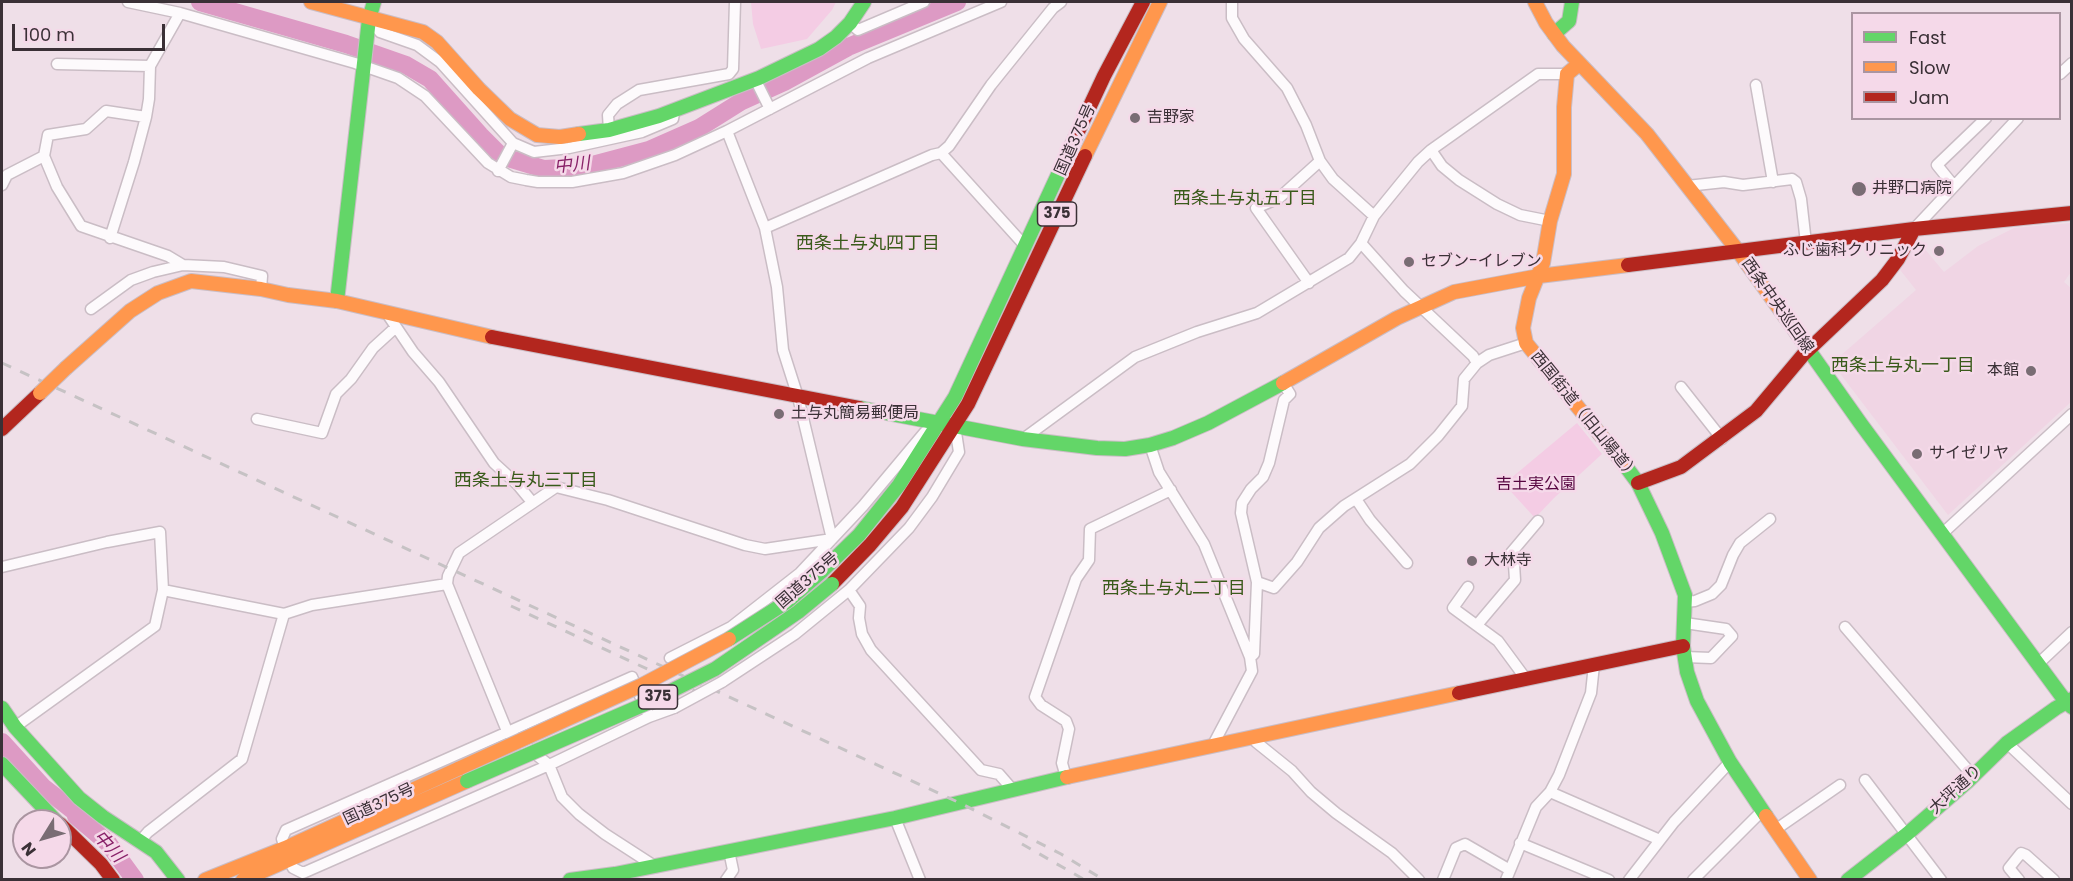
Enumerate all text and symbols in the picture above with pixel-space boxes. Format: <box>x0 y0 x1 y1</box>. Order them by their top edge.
scale bar <box>15 12 168 50</box>
legend <box>1851 12 2061 120</box>
text: 100 m <box>23 22 75 47</box>
text: Fast <box>1909 25 1946 50</box>
text: Slow <box>1909 55 1950 80</box>
text: Jam <box>1909 85 1949 110</box>
street label: 国道375号 <box>1052 101 1100 179</box>
place label: 吉野家 <box>1147 108 1195 128</box>
marker: 吉野家 <box>1128 111 1142 125</box>
water label: 中川 <box>553 153 591 179</box>
place label: 井野口病院 <box>1872 179 1952 199</box>
marker: 井野口病院 <box>1850 180 1868 198</box>
district label: 西条土与丸五丁目 <box>1173 188 1317 210</box>
road number: 375 <box>1038 202 1076 226</box>
district label: 西条土与丸四丁目 <box>796 233 940 255</box>
place label: ふじ歯科クリニック <box>1783 241 1927 261</box>
marker: ふじ歯科クリニック <box>1932 244 1946 258</box>
place label: セブン-イレブン <box>1421 252 1542 272</box>
marker: セブン-イレブン <box>1402 255 1416 269</box>
street label: 西条中央巡回線 <box>1737 255 1817 357</box>
street label: 西国街道（旧山陽道） <box>1526 348 1642 484</box>
district label: 西条土与丸一丁目 <box>1831 355 1975 377</box>
place label: 本館 <box>1987 361 2019 381</box>
marker: 本館 <box>2024 364 2038 378</box>
place label: 土与丸簡易郵便局 <box>791 404 919 424</box>
marker: 土与丸簡易郵便局 <box>772 407 786 421</box>
place label: サイゼリヤ <box>1929 444 2009 464</box>
marker: サイゼリヤ <box>1910 447 1924 461</box>
district label: 西条土与丸三丁目 <box>454 470 598 492</box>
park label: 吉土実公園 <box>1496 475 1576 495</box>
street label: 国道375号 <box>773 549 843 613</box>
place label: 大林寺 <box>1484 551 1532 571</box>
marker: 大林寺 <box>1465 554 1479 568</box>
district label: 西条土与丸二丁目 <box>1102 578 1246 600</box>
road number: 375 <box>638 685 678 709</box>
street label: 大坪通り <box>1926 761 1986 819</box>
street label: 国道375号 <box>340 780 418 830</box>
north arrow <box>12 809 72 869</box>
water label: 中川 <box>88 826 128 868</box>
text: N <box>16 837 42 861</box>

